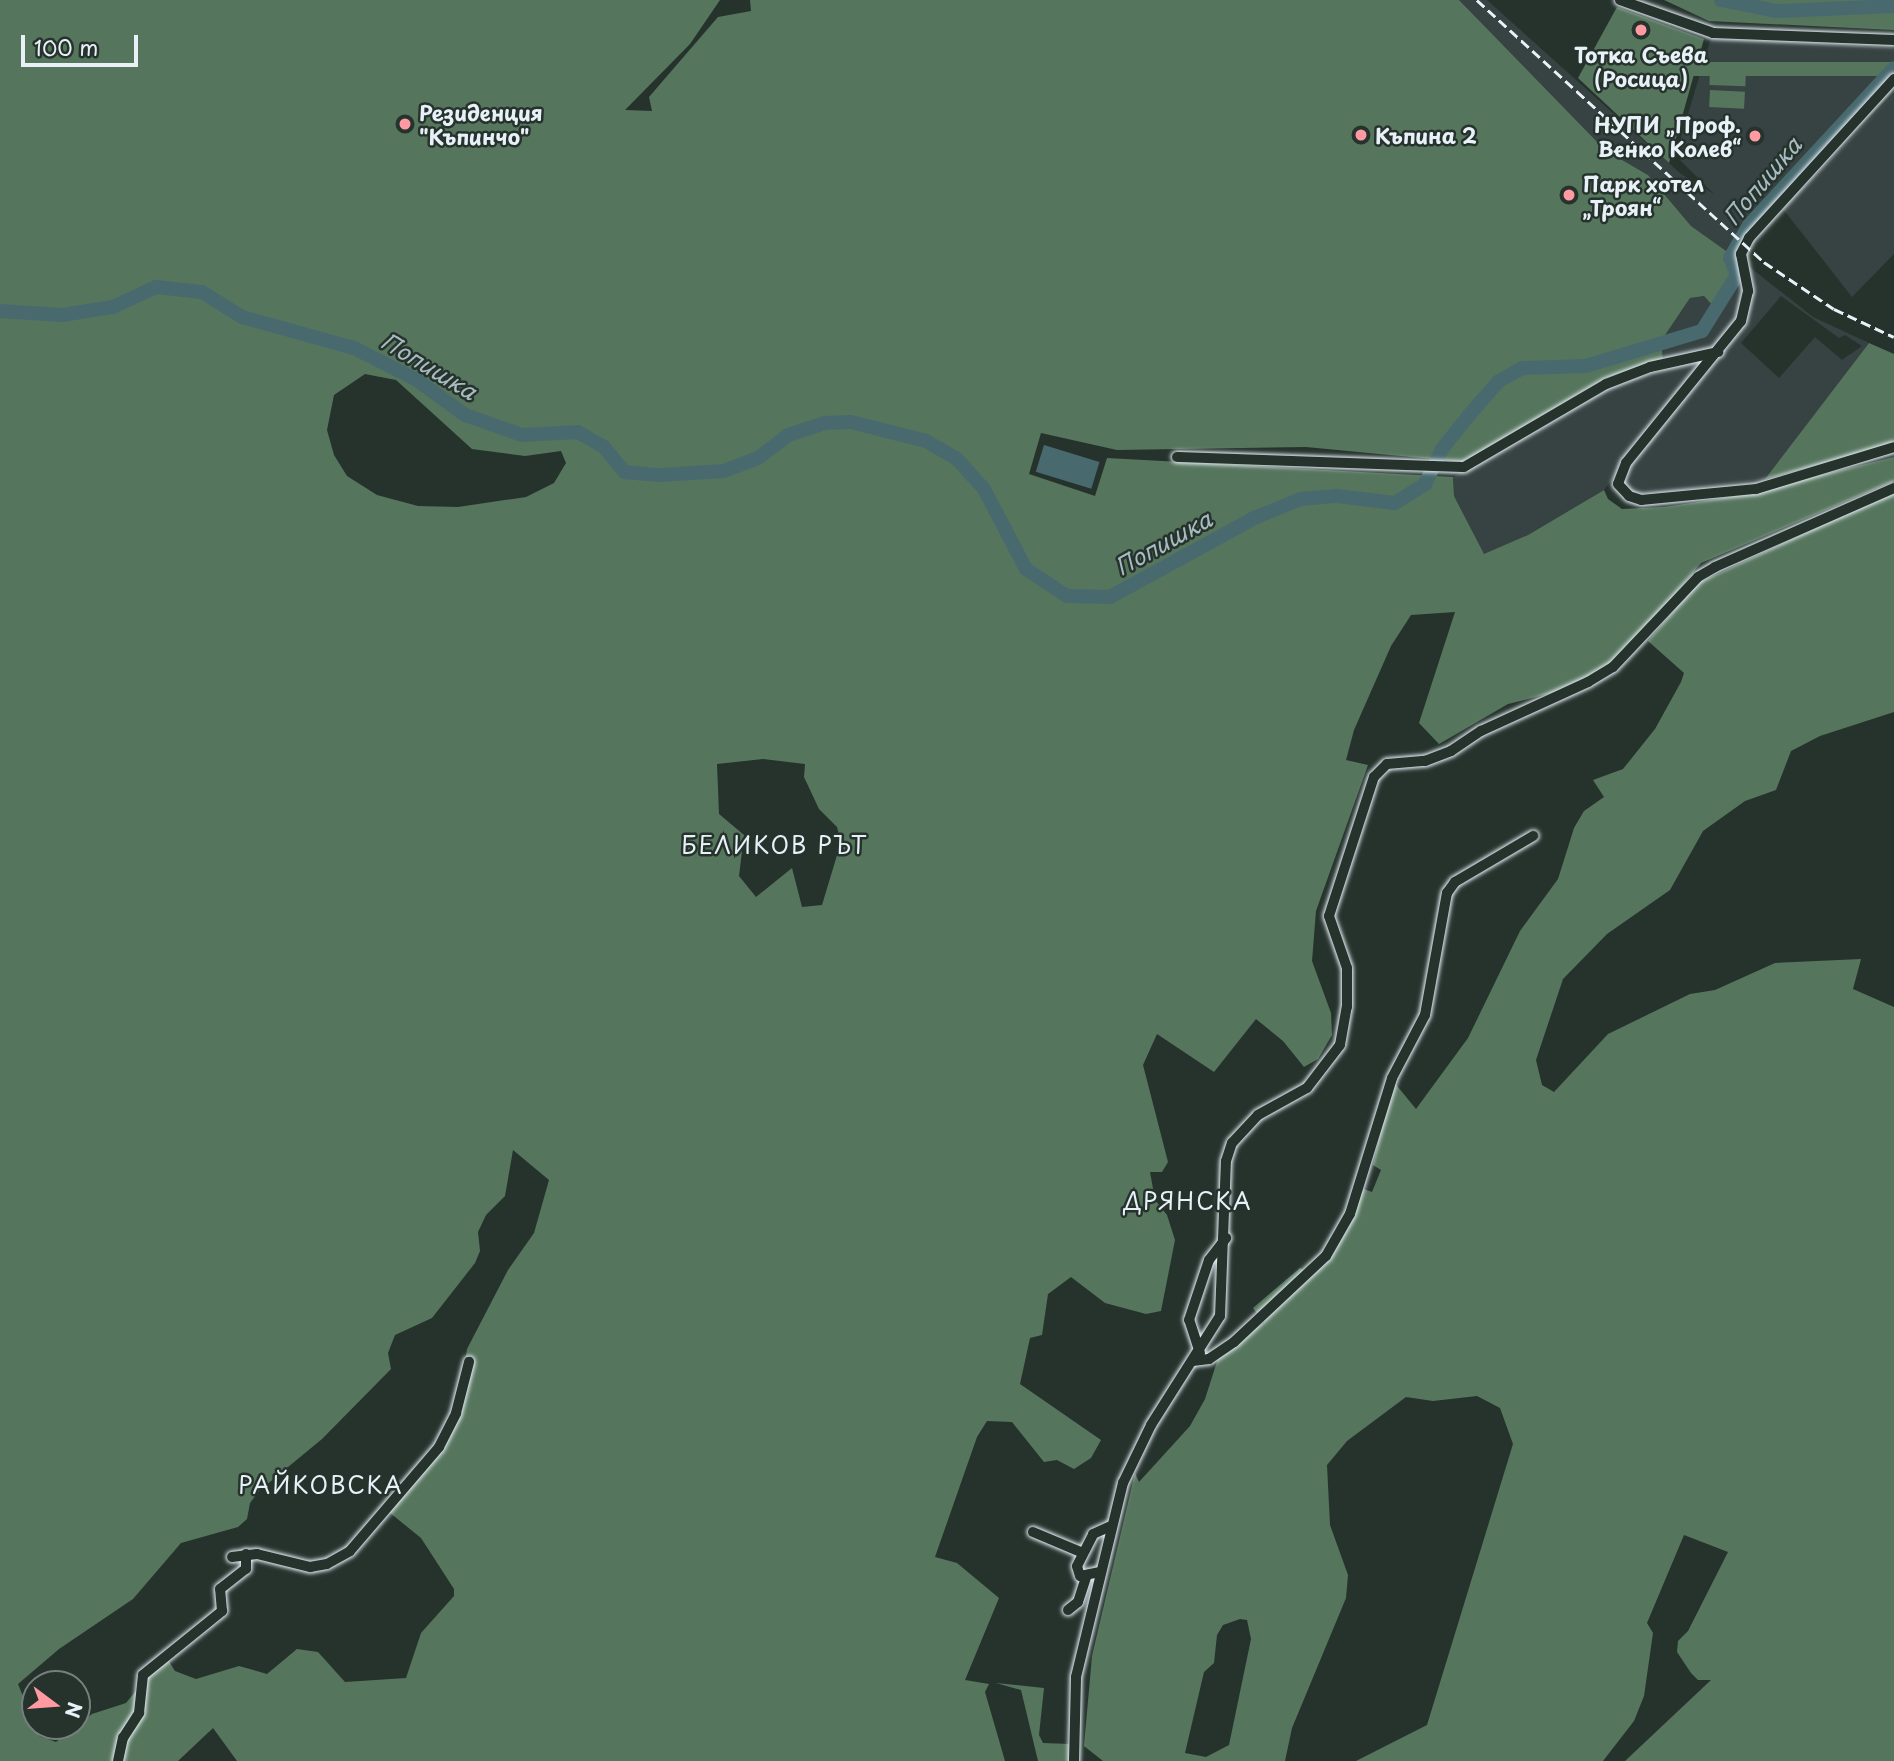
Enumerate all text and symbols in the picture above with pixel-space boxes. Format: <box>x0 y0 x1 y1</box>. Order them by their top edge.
scale bar <box>24 21 142 65</box>
marker: Тотка Съева (Росица) <box>1633 22 1649 38</box>
text: 100 m <box>34 31 98 63</box>
place label: Тотка Съева (Росица) <box>1573 41 1709 91</box>
place label: Резиденция "Къпинчо" <box>419 99 543 149</box>
place label: НУПИ „Проф. Венко Колев“ <box>1594 111 1741 161</box>
marker: Резиденция "Къпинчо" <box>397 116 413 132</box>
place label: Къпина 2 <box>1375 122 1478 148</box>
marker: Къпина 2 <box>1353 127 1369 143</box>
marker: НУПИ „Проф. Венко Колев“ <box>1747 128 1763 144</box>
water label: Попишка <box>1717 131 1807 231</box>
place label: Парк хотел „Троян“ <box>1583 170 1705 220</box>
marker: Парк хотел „Троян“ <box>1561 187 1577 203</box>
water label: Попишка <box>376 327 482 405</box>
water label: Попишка <box>1110 505 1216 581</box>
district label: БЕЛИКОВ РЪТ <box>684 831 866 859</box>
district label: ДРЯНСКА <box>1124 1187 1252 1215</box>
district label: РАЙКОВСКА <box>238 1471 404 1499</box>
north arrow <box>21 1670 91 1740</box>
text: N <box>59 1699 90 1721</box>

